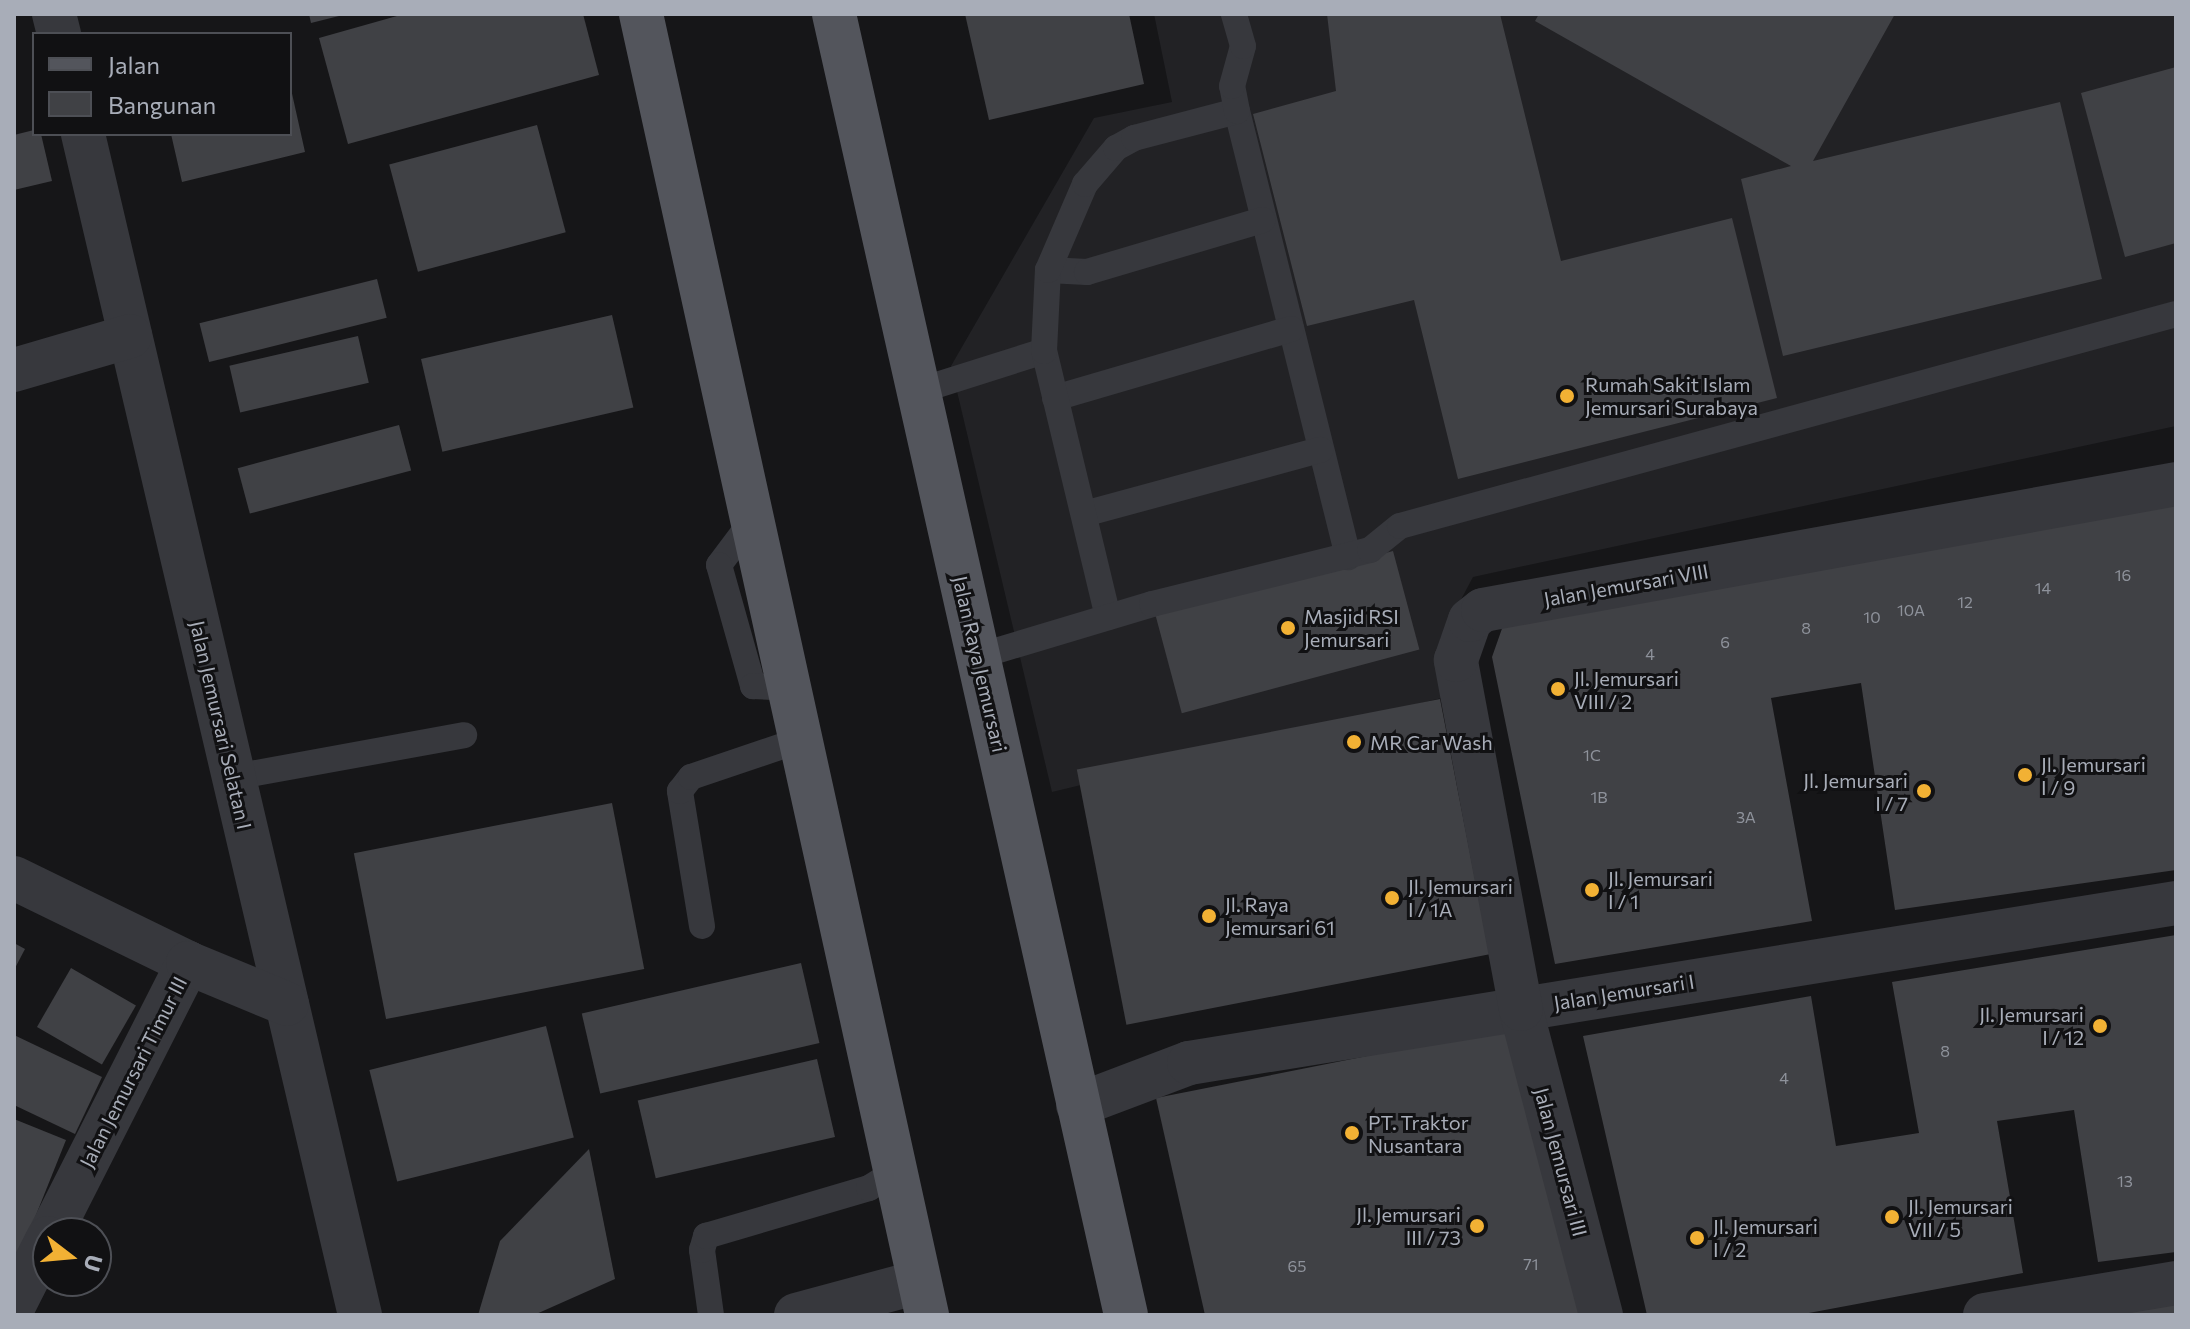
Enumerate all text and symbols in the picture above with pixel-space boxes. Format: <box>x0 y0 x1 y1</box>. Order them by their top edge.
legend <box>32 32 292 136</box>
text: Jalan <box>108 50 160 79</box>
text: Bangunan <box>108 90 216 119</box>
place label: Rumah Sakit Islam Jemursari Surabaya <box>1585 372 1758 419</box>
marker: Rumah Sakit Islam Jemursari Surabaya <box>1556 385 1578 407</box>
street label: Jalan Jemursari VIII <box>1542 559 1710 611</box>
house number: 16 <box>2115 565 2131 585</box>
street label: Jalan Raya Jemursari <box>948 573 1012 755</box>
house number: 14 <box>2035 578 2051 598</box>
house number: 12 <box>1957 592 1973 612</box>
house number: 10A <box>1897 600 1925 620</box>
place label: Masjid RSI Jemursari <box>1304 604 1399 651</box>
house number: 10 <box>1863 607 1881 627</box>
street label: Jalan Jemursari Selatan I <box>185 618 257 832</box>
house number: 8 <box>1801 618 1811 638</box>
marker: Masjid RSI Jemursari <box>1279 619 1297 637</box>
house number: 6 <box>1720 632 1730 652</box>
house number: 4 <box>1645 644 1655 664</box>
place label: Jl. Jemursari VIII / 2 <box>1574 666 1679 713</box>
marker: Jl. Jemursari VIII / 2 <box>1549 680 1567 698</box>
place label: MR Car Wash <box>1370 730 1493 754</box>
marker: MR Car Wash <box>1345 733 1363 751</box>
house number: 1C <box>1583 745 1601 765</box>
place label: Jl. Jemursari I / 9 <box>2041 752 2146 799</box>
marker: Jl. Jemursari I / 9 <box>2016 766 2034 784</box>
place label: Jl. Jemursari I / 7 <box>1803 768 1908 815</box>
marker: Jl. Jemursari I / 7 <box>1915 782 1933 800</box>
house number: 1B <box>1590 787 1608 807</box>
house number: 3A <box>1736 807 1756 827</box>
place label: Jl. Jemursari I / 1 <box>1608 866 1713 913</box>
place label: Jl. Jemursari I / 1A <box>1408 874 1513 921</box>
marker: Jl. Jemursari I / 1 <box>1583 881 1601 899</box>
marker: Jl. Jemursari I / 1A <box>1383 889 1401 907</box>
place label: Jl. Raya Jemursari 61 <box>1225 892 1335 939</box>
marker: Jl. Raya Jemursari 61 <box>1200 907 1218 925</box>
street label: Jalan Jemursari I <box>1552 969 1696 1015</box>
street label: Jalan Jemursari Timur III <box>74 972 192 1172</box>
place label: Jl. Jemursari I / 12 <box>1979 1002 2084 1049</box>
marker: Jl. Jemursari I / 12 <box>2091 1017 2109 1035</box>
house number: 8 <box>1940 1041 1950 1061</box>
house number: 4 <box>1779 1068 1789 1088</box>
street label: Jalan Jemursari III <box>1530 1085 1592 1239</box>
place label: PT. Traktor Nusantara <box>1368 1110 1469 1157</box>
marker: PT. Traktor Nusantara <box>1343 1124 1361 1142</box>
house number: 13 <box>2117 1171 2133 1191</box>
place label: Jl. Jemursari VII / 5 <box>1908 1194 2013 1241</box>
place label: Jl. Jemursari III / 73 <box>1356 1202 1461 1249</box>
marker: Jl. Jemursari VII / 5 <box>1883 1208 1901 1226</box>
place label: Jl. Jemursari I / 2 <box>1713 1214 1818 1261</box>
north arrow <box>32 1217 112 1297</box>
marker: Jl. Jemursari III / 73 <box>1468 1217 1486 1235</box>
marker: Jl. Jemursari I / 2 <box>1688 1229 1706 1247</box>
text: U <box>78 1252 109 1275</box>
house number: 71 <box>1523 1254 1539 1274</box>
house number: 65 <box>1288 1256 1306 1276</box>

